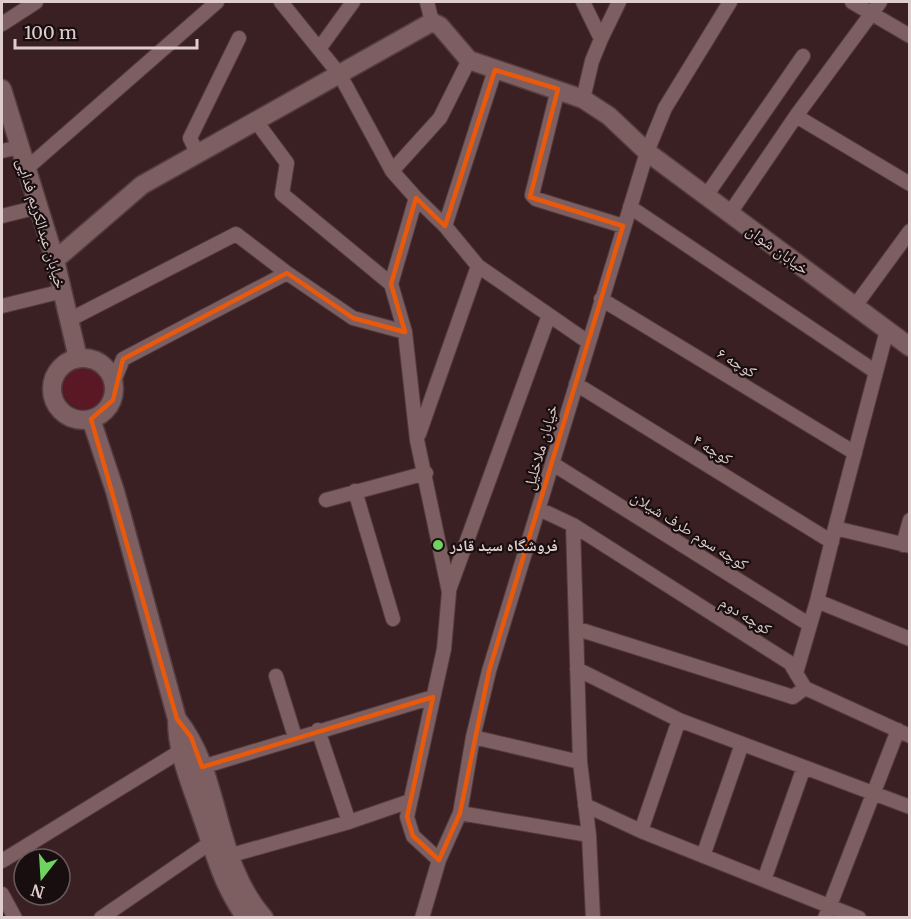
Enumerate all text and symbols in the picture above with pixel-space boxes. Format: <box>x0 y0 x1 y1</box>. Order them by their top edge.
scale bar <box>15 12 196 50</box>
text: 100 m <box>24 21 77 44</box>
street label: خیابان عبدالکریم فدایی <box>12 155 71 291</box>
street label: خیابان شوان <box>742 220 813 279</box>
street label: کوچه ۶ <box>714 342 761 382</box>
street label: خیابان ملاخلیل <box>518 402 563 492</box>
street label: کوچه ۴ <box>690 429 737 469</box>
street label: کوچه سوم طرف شیلان <box>627 486 753 575</box>
place label: فروشگاه سید قادر <box>449 535 558 555</box>
marker: فروشگاه سید قادر <box>431 538 445 552</box>
street label: کوچه دوم <box>716 591 776 640</box>
north arrow <box>12 847 72 907</box>
text: N <box>28 880 47 903</box>

